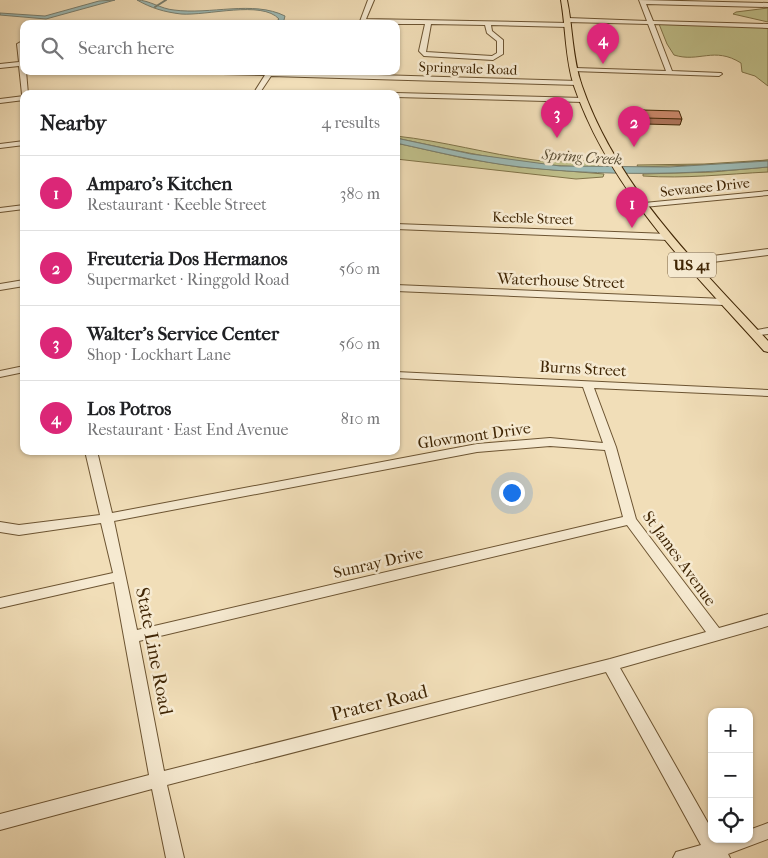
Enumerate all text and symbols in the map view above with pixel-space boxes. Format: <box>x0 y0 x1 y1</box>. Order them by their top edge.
search box <box>20 20 400 75</box>
pin: 4 <box>587 23 619 64</box>
icon: search <box>38 34 66 62</box>
text: Search here <box>78 37 174 59</box>
street label: Springvale Road <box>418 58 518 79</box>
pin: 3 <box>541 97 573 138</box>
pin: 2 <box>618 106 650 147</box>
text: Nearby <box>40 111 106 135</box>
text: 4 results <box>322 113 380 132</box>
water label: Spring Creek <box>540 145 623 169</box>
text: Amparo's Kitchen <box>87 173 232 195</box>
street label: Sewanee Drive <box>659 174 751 201</box>
text: 1 <box>53 184 59 203</box>
text: 380 m <box>340 184 380 203</box>
pin: 1 <box>616 187 648 228</box>
text: Restaurant · Keeble Street <box>87 195 267 214</box>
street label: Keeble Street <box>492 209 574 228</box>
text: Freuteria Dos Hermanos <box>87 248 288 270</box>
road number: US 41 <box>668 252 716 278</box>
text: 2 <box>52 259 60 278</box>
text: 560 m <box>339 259 380 278</box>
street label: Waterhouse Street <box>496 269 625 292</box>
text: Supermarket · Ringgold Road <box>87 270 289 289</box>
text: Walter's Service Center <box>87 323 279 345</box>
text: 3 <box>53 334 59 353</box>
text: 560 m <box>339 334 380 353</box>
text: Shop · Lockhart Lane <box>87 345 231 364</box>
street label: Burns Street <box>539 357 627 380</box>
text: Los Potros <box>87 398 171 420</box>
text: 4 <box>51 409 61 428</box>
text: 810 m <box>341 409 380 428</box>
street label: Glowmont Drive <box>416 418 532 453</box>
text: Restaurant · East End Avenue <box>87 420 288 439</box>
your location <box>499 480 525 506</box>
street label: St James Avenue <box>639 507 720 609</box>
street label: Sunray Drive <box>331 543 425 582</box>
street label: State Line Road <box>131 586 177 717</box>
street label: Prater Road <box>329 680 431 726</box>
map controls <box>708 708 753 843</box>
button: + <box>708 708 753 753</box>
button: − <box>708 753 753 798</box>
button: locate <box>708 798 753 843</box>

